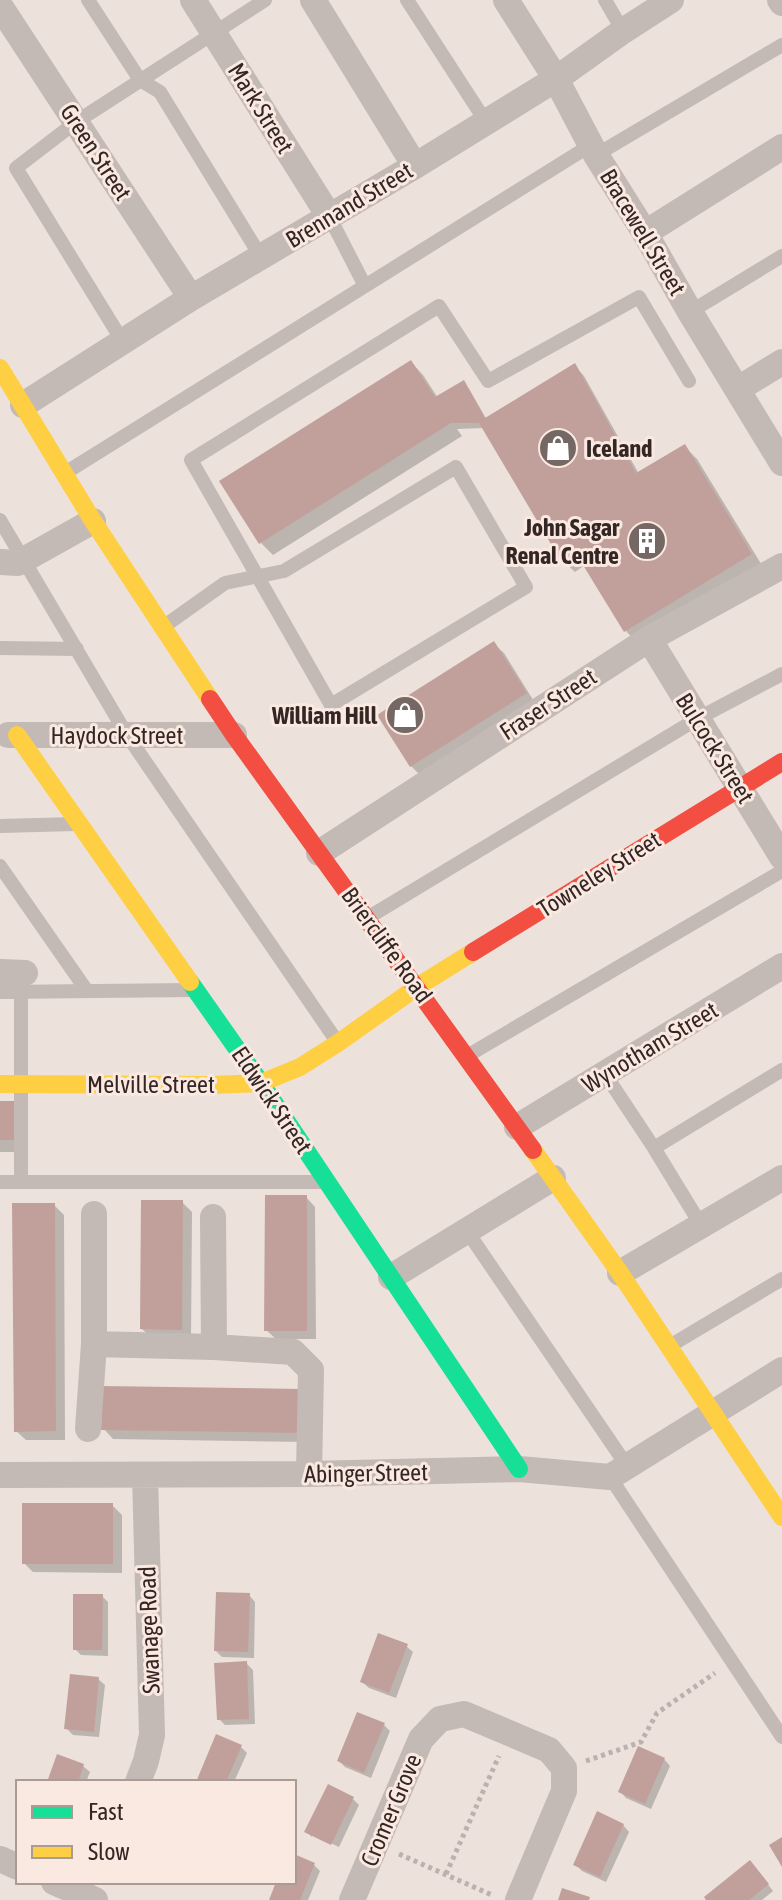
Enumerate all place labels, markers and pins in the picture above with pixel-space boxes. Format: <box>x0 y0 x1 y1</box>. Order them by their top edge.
shop icon: Iceland <box>537 427 579 469</box>
place label: Iceland <box>586 435 652 462</box>
place label: John Sagar Renal Centre <box>505 514 620 569</box>
building icon: John Sagar Renal Centre <box>626 520 668 562</box>
shop icon: William Hill <box>384 694 426 736</box>
place label: William Hill <box>271 702 378 729</box>

